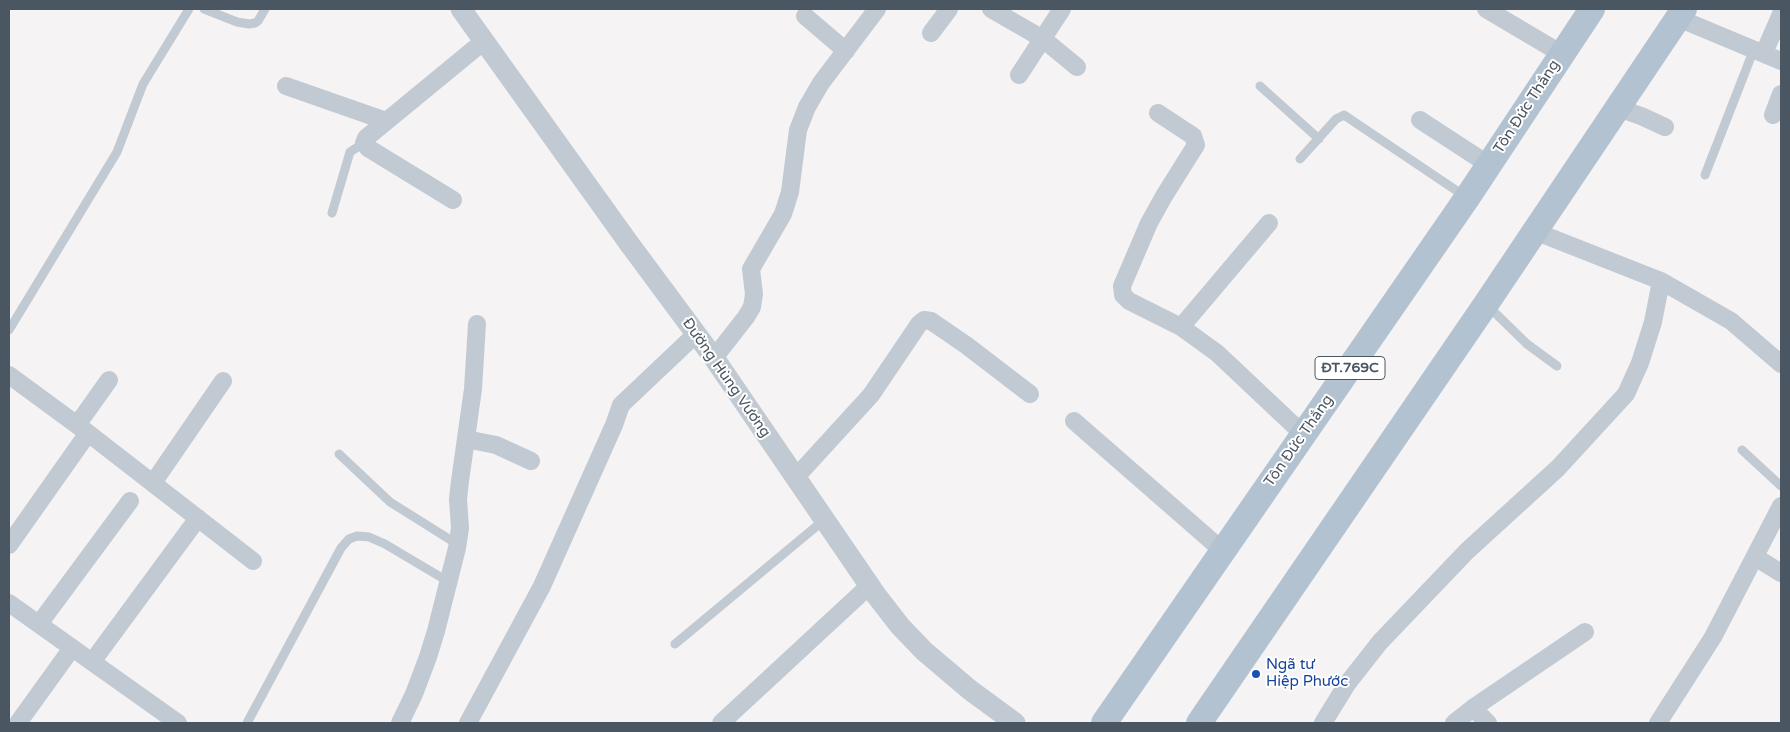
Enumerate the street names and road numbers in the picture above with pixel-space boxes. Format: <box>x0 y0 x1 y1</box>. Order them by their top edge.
street label: Tôn Đức Thắng <box>1490 57 1564 157</box>
street label: Đường Hùng Vương <box>678 315 774 441</box>
road number: ĐT.769C <box>1315 356 1385 379</box>
street label: Tôn Đức Thắng <box>1261 392 1337 490</box>

